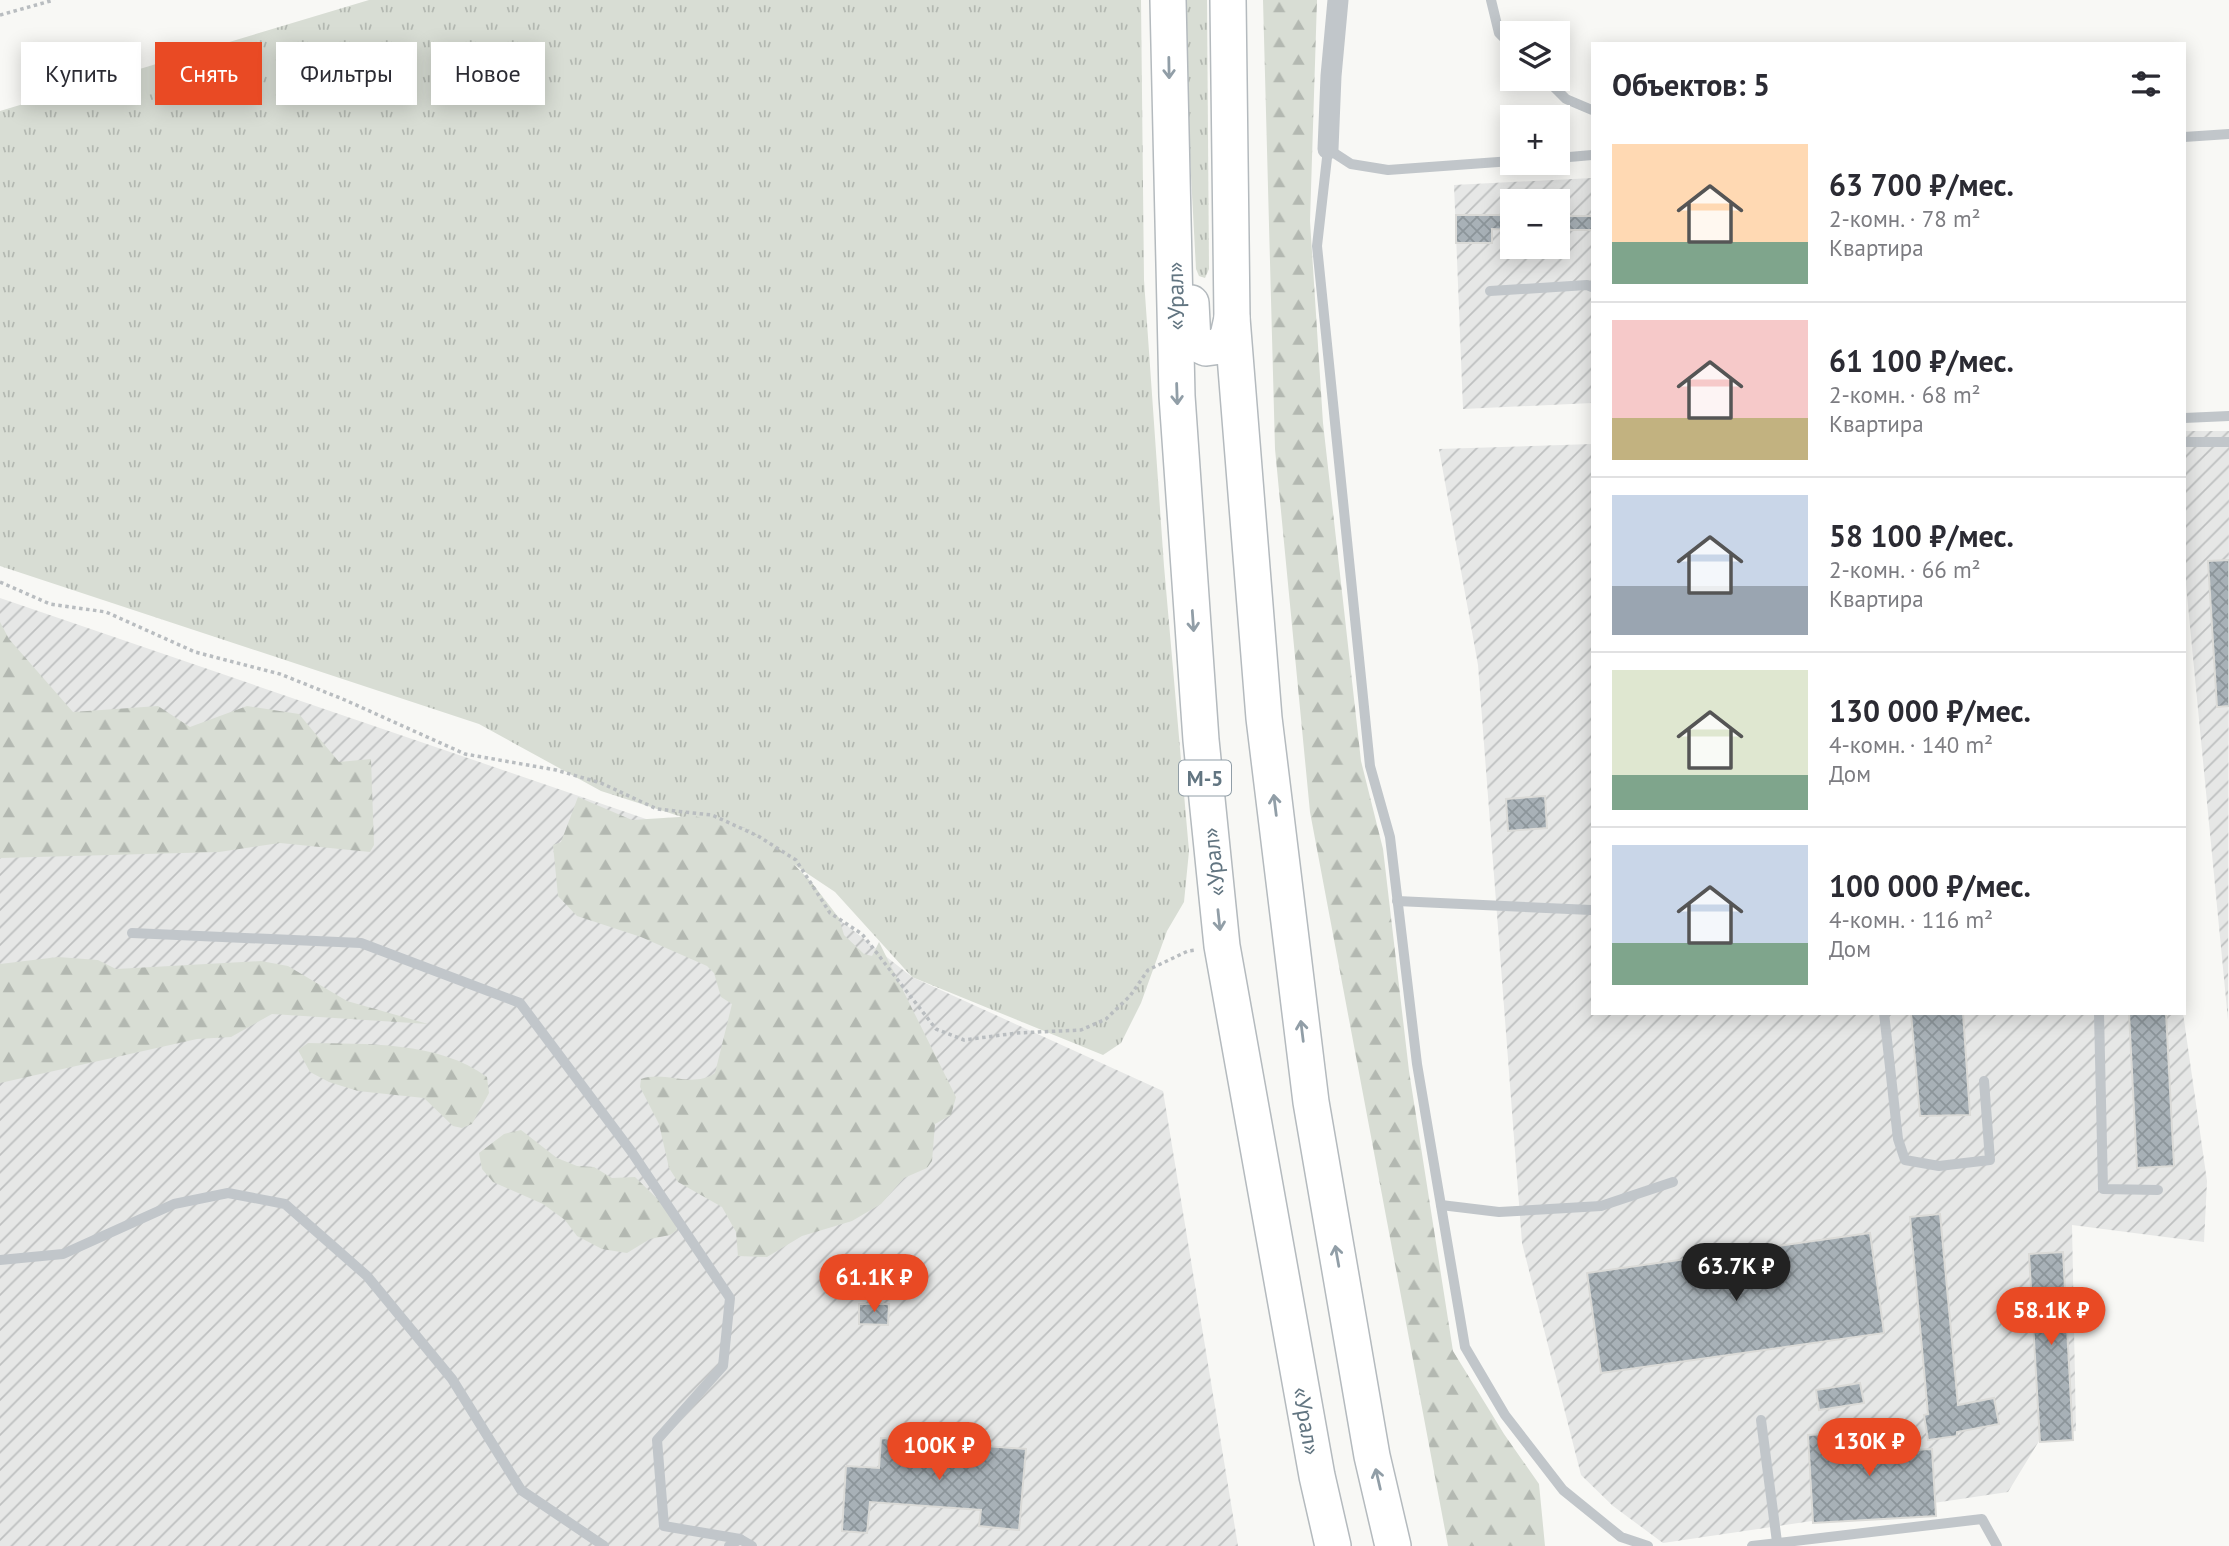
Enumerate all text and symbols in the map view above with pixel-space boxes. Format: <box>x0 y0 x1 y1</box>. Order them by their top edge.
map controls <box>1500 21 1570 259</box>
button: layers <box>1500 21 1570 91</box>
chip: Купить <box>21 42 141 105</box>
chip: Снять <box>155 42 262 105</box>
chip: Фильтры <box>276 42 417 105</box>
chip: Новое <box>431 42 545 105</box>
one-way arrow <box>1163 56 1176 79</box>
text: Объектов: 5 <box>1612 65 1770 104</box>
icon: filters <box>2127 65 2165 103</box>
button: + <box>1500 105 1570 175</box>
text: 63 700 ₽/мес. <box>1829 165 2014 204</box>
icon: home <box>1668 172 1752 256</box>
button: − <box>1500 189 1570 259</box>
text: 2-комн. · 78 m² <box>1829 204 1981 233</box>
text: Квартира <box>1829 233 1924 262</box>
street label: «Урал» <box>1160 261 1190 331</box>
text: 61 100 ₽/мес. <box>1829 341 2014 380</box>
icon: home <box>1668 348 1752 432</box>
text: 2-комн. · 68 m² <box>1829 380 1981 409</box>
one-way arrow <box>1171 382 1184 405</box>
text: Квартира <box>1829 409 1924 438</box>
text: 58 100 ₽/мес. <box>1829 516 2014 555</box>
icon: home <box>1668 523 1752 607</box>
text: 2-комн. · 66 m² <box>1829 555 1981 584</box>
text: Квартира <box>1829 584 1924 613</box>
one-way arrow <box>1186 609 1199 632</box>
text: 130 000 ₽/мес. <box>1829 691 2031 730</box>
icon: home <box>1668 698 1752 782</box>
text: 4-комн. · 140 m² <box>1829 730 1993 759</box>
text: Дом <box>1829 759 1871 788</box>
road number: М-5 <box>1179 760 1231 796</box>
one-way arrow <box>1268 794 1281 817</box>
street label: «Урал» <box>1195 826 1231 898</box>
text: 100 000 ₽/мес. <box>1829 866 2031 905</box>
icon: home <box>1668 873 1752 957</box>
text: 4-комн. · 116 m² <box>1829 905 1993 934</box>
one-way arrow <box>1213 909 1226 931</box>
text: Дом <box>1829 934 1871 963</box>
one-way arrow <box>1296 1020 1309 1043</box>
pin: 63.7K ₽ <box>1671 1244 1801 1303</box>
one-way arrow <box>1330 1245 1343 1268</box>
text: 63.7K ₽ <box>1697 1251 1775 1280</box>
pin: 61.1K ₽ <box>809 1254 939 1314</box>
text: 61.1K ₽ <box>835 1262 913 1291</box>
pin: 58.1K ₽ <box>1986 1288 2116 1347</box>
text: 58.1K ₽ <box>2012 1295 2090 1324</box>
street label: «Урал» <box>1287 1385 1327 1457</box>
pin: 130K ₽ <box>1812 1418 1926 1478</box>
pin: 100K ₽ <box>882 1422 996 1482</box>
text: 130K ₽ <box>1833 1426 1905 1455</box>
text: 100K ₽ <box>903 1430 975 1459</box>
one-way arrow <box>1370 1469 1383 1491</box>

